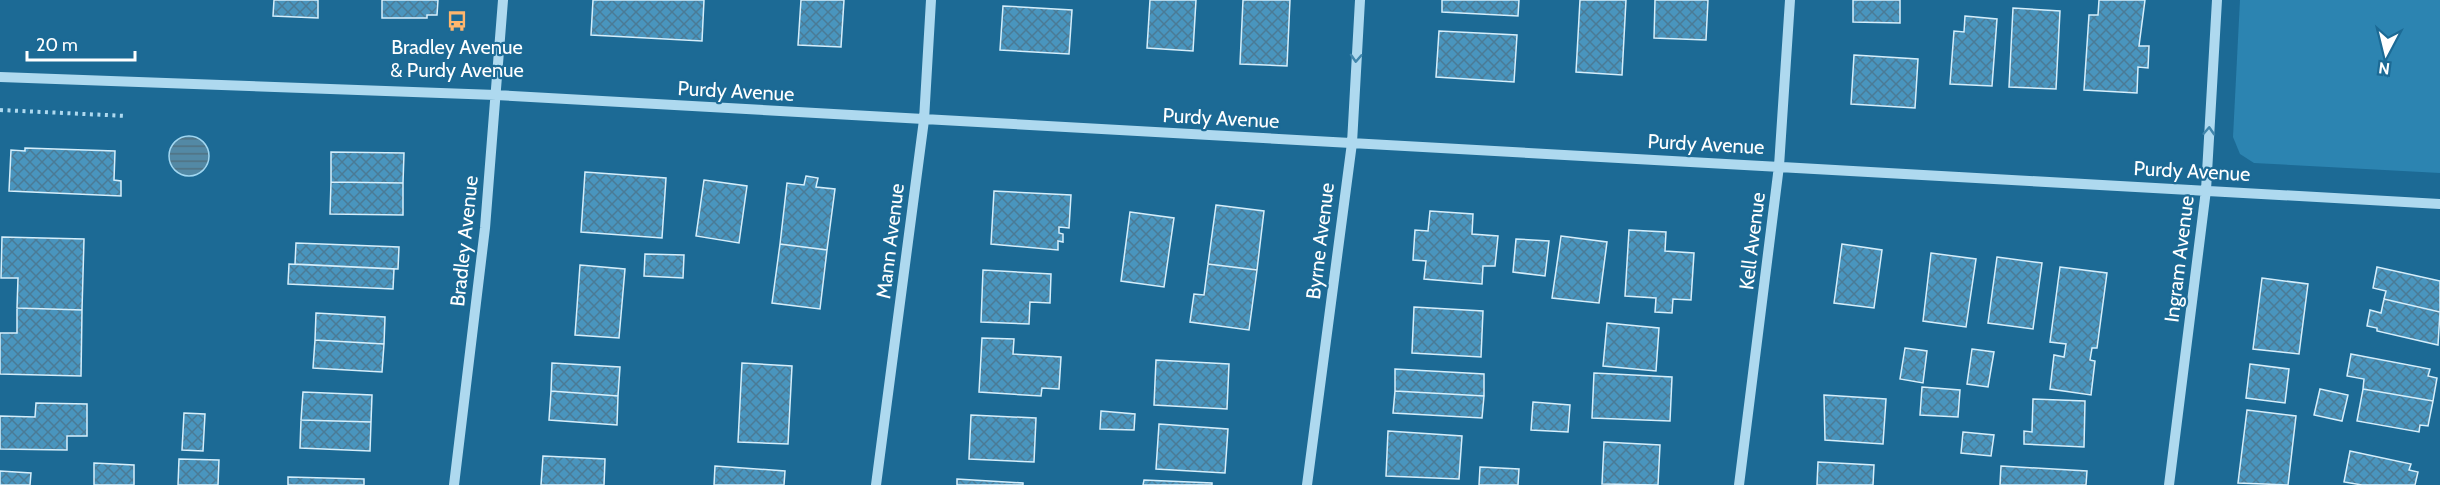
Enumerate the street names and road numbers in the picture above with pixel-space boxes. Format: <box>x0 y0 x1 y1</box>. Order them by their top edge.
street label: Purdy Avenue <box>677 76 795 106</box>
street label: Purdy Avenue <box>1162 103 1280 133</box>
street label: Purdy Avenue <box>1647 129 1765 159</box>
street label: Purdy Avenue <box>2133 156 2251 186</box>
street label: Bradley Avenue <box>445 174 483 308</box>
street label: Byrne Avenue <box>1301 181 1339 301</box>
street label: Mann Avenue <box>871 182 909 300</box>
street label: Kell Avenue <box>1734 191 1770 291</box>
street label: Ingram Avenue <box>2159 194 2199 324</box>

